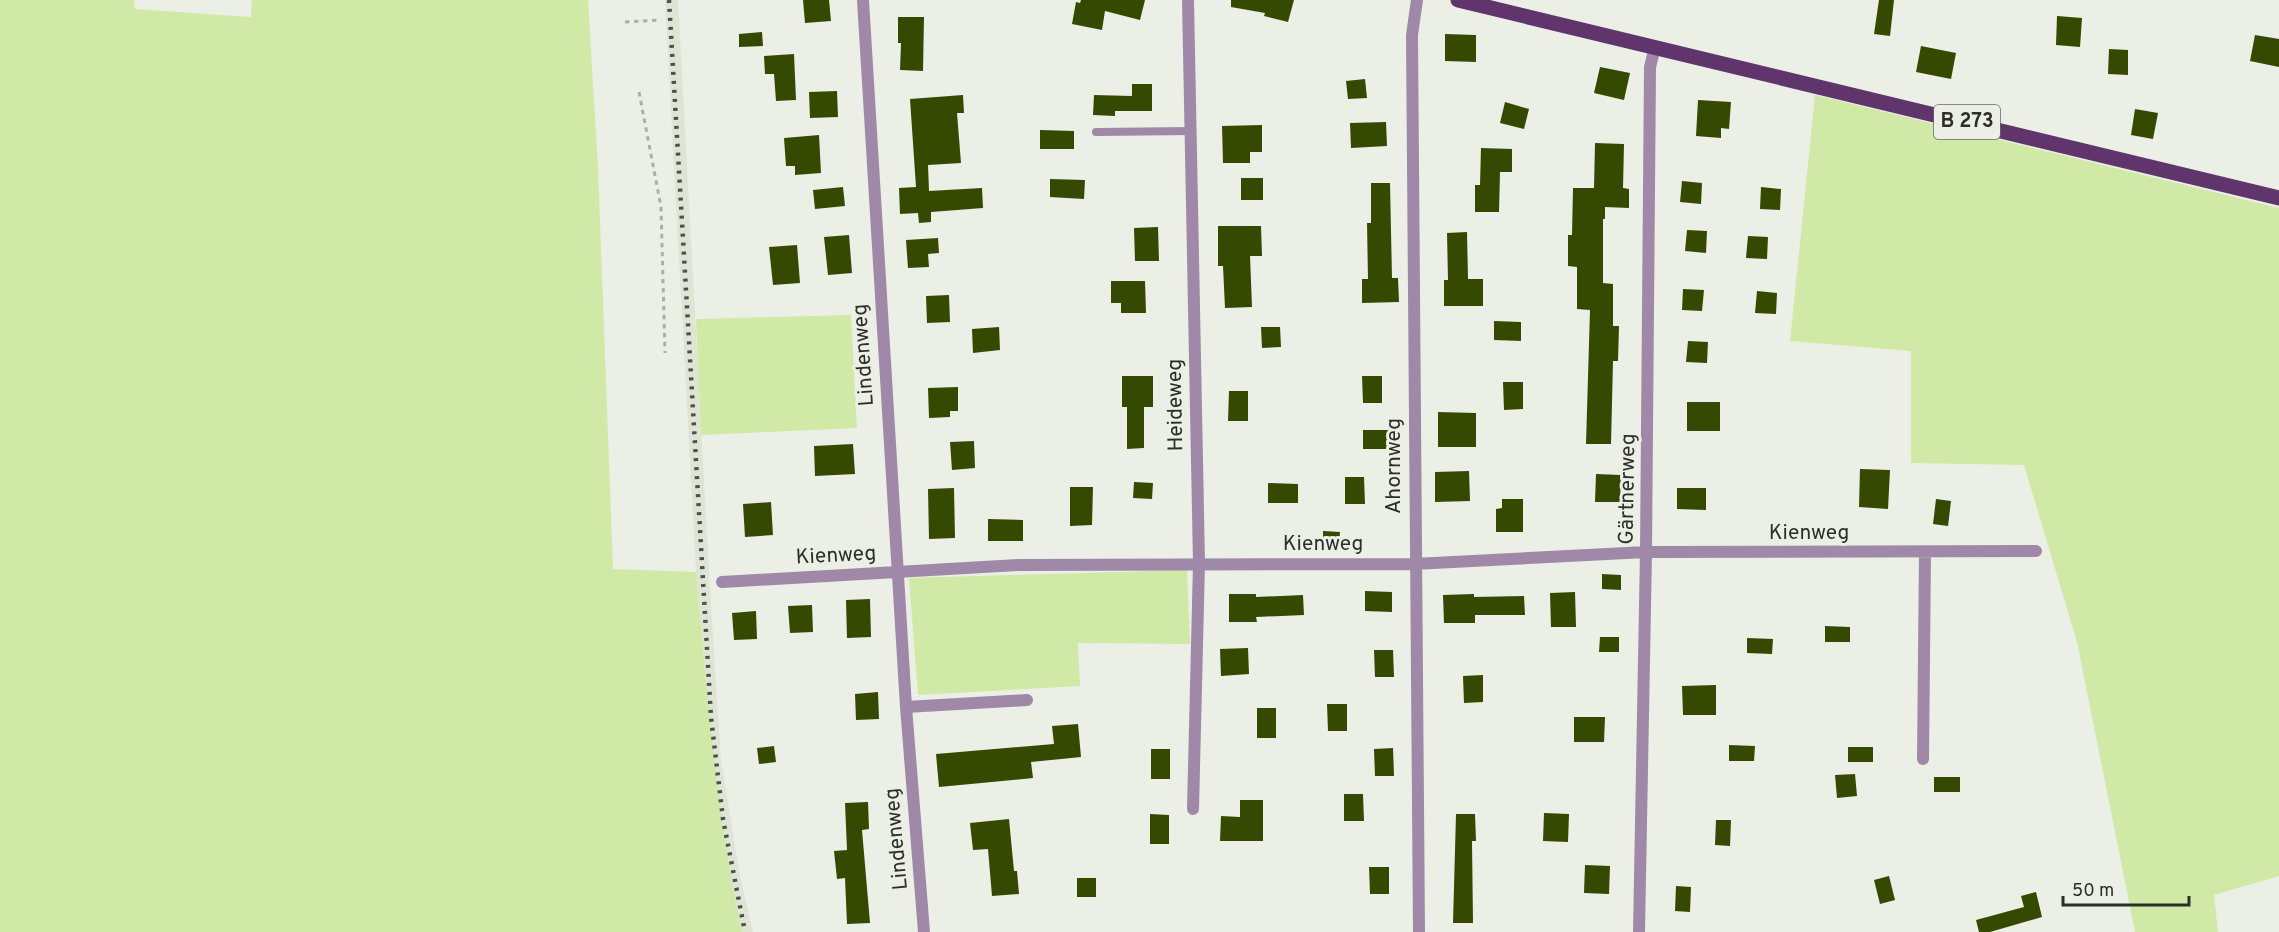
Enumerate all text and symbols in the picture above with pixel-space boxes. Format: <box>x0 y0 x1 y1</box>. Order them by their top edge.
road number: B 273 <box>1934 105 2000 139</box>
street label: Lindenweg <box>847 303 881 407</box>
street label: Heideweg <box>1162 358 1190 452</box>
street label: Ahornweg <box>1381 418 1408 514</box>
street label: Gärtnerweg <box>1614 433 1642 545</box>
street label: Kienweg <box>1769 520 1849 547</box>
street label: Kienweg <box>1283 531 1363 558</box>
street label: Kienweg <box>795 540 877 572</box>
street label: Lindenweg <box>879 787 915 891</box>
scale bar <box>2063 869 2189 907</box>
text: 50 m <box>2072 880 2114 903</box>

